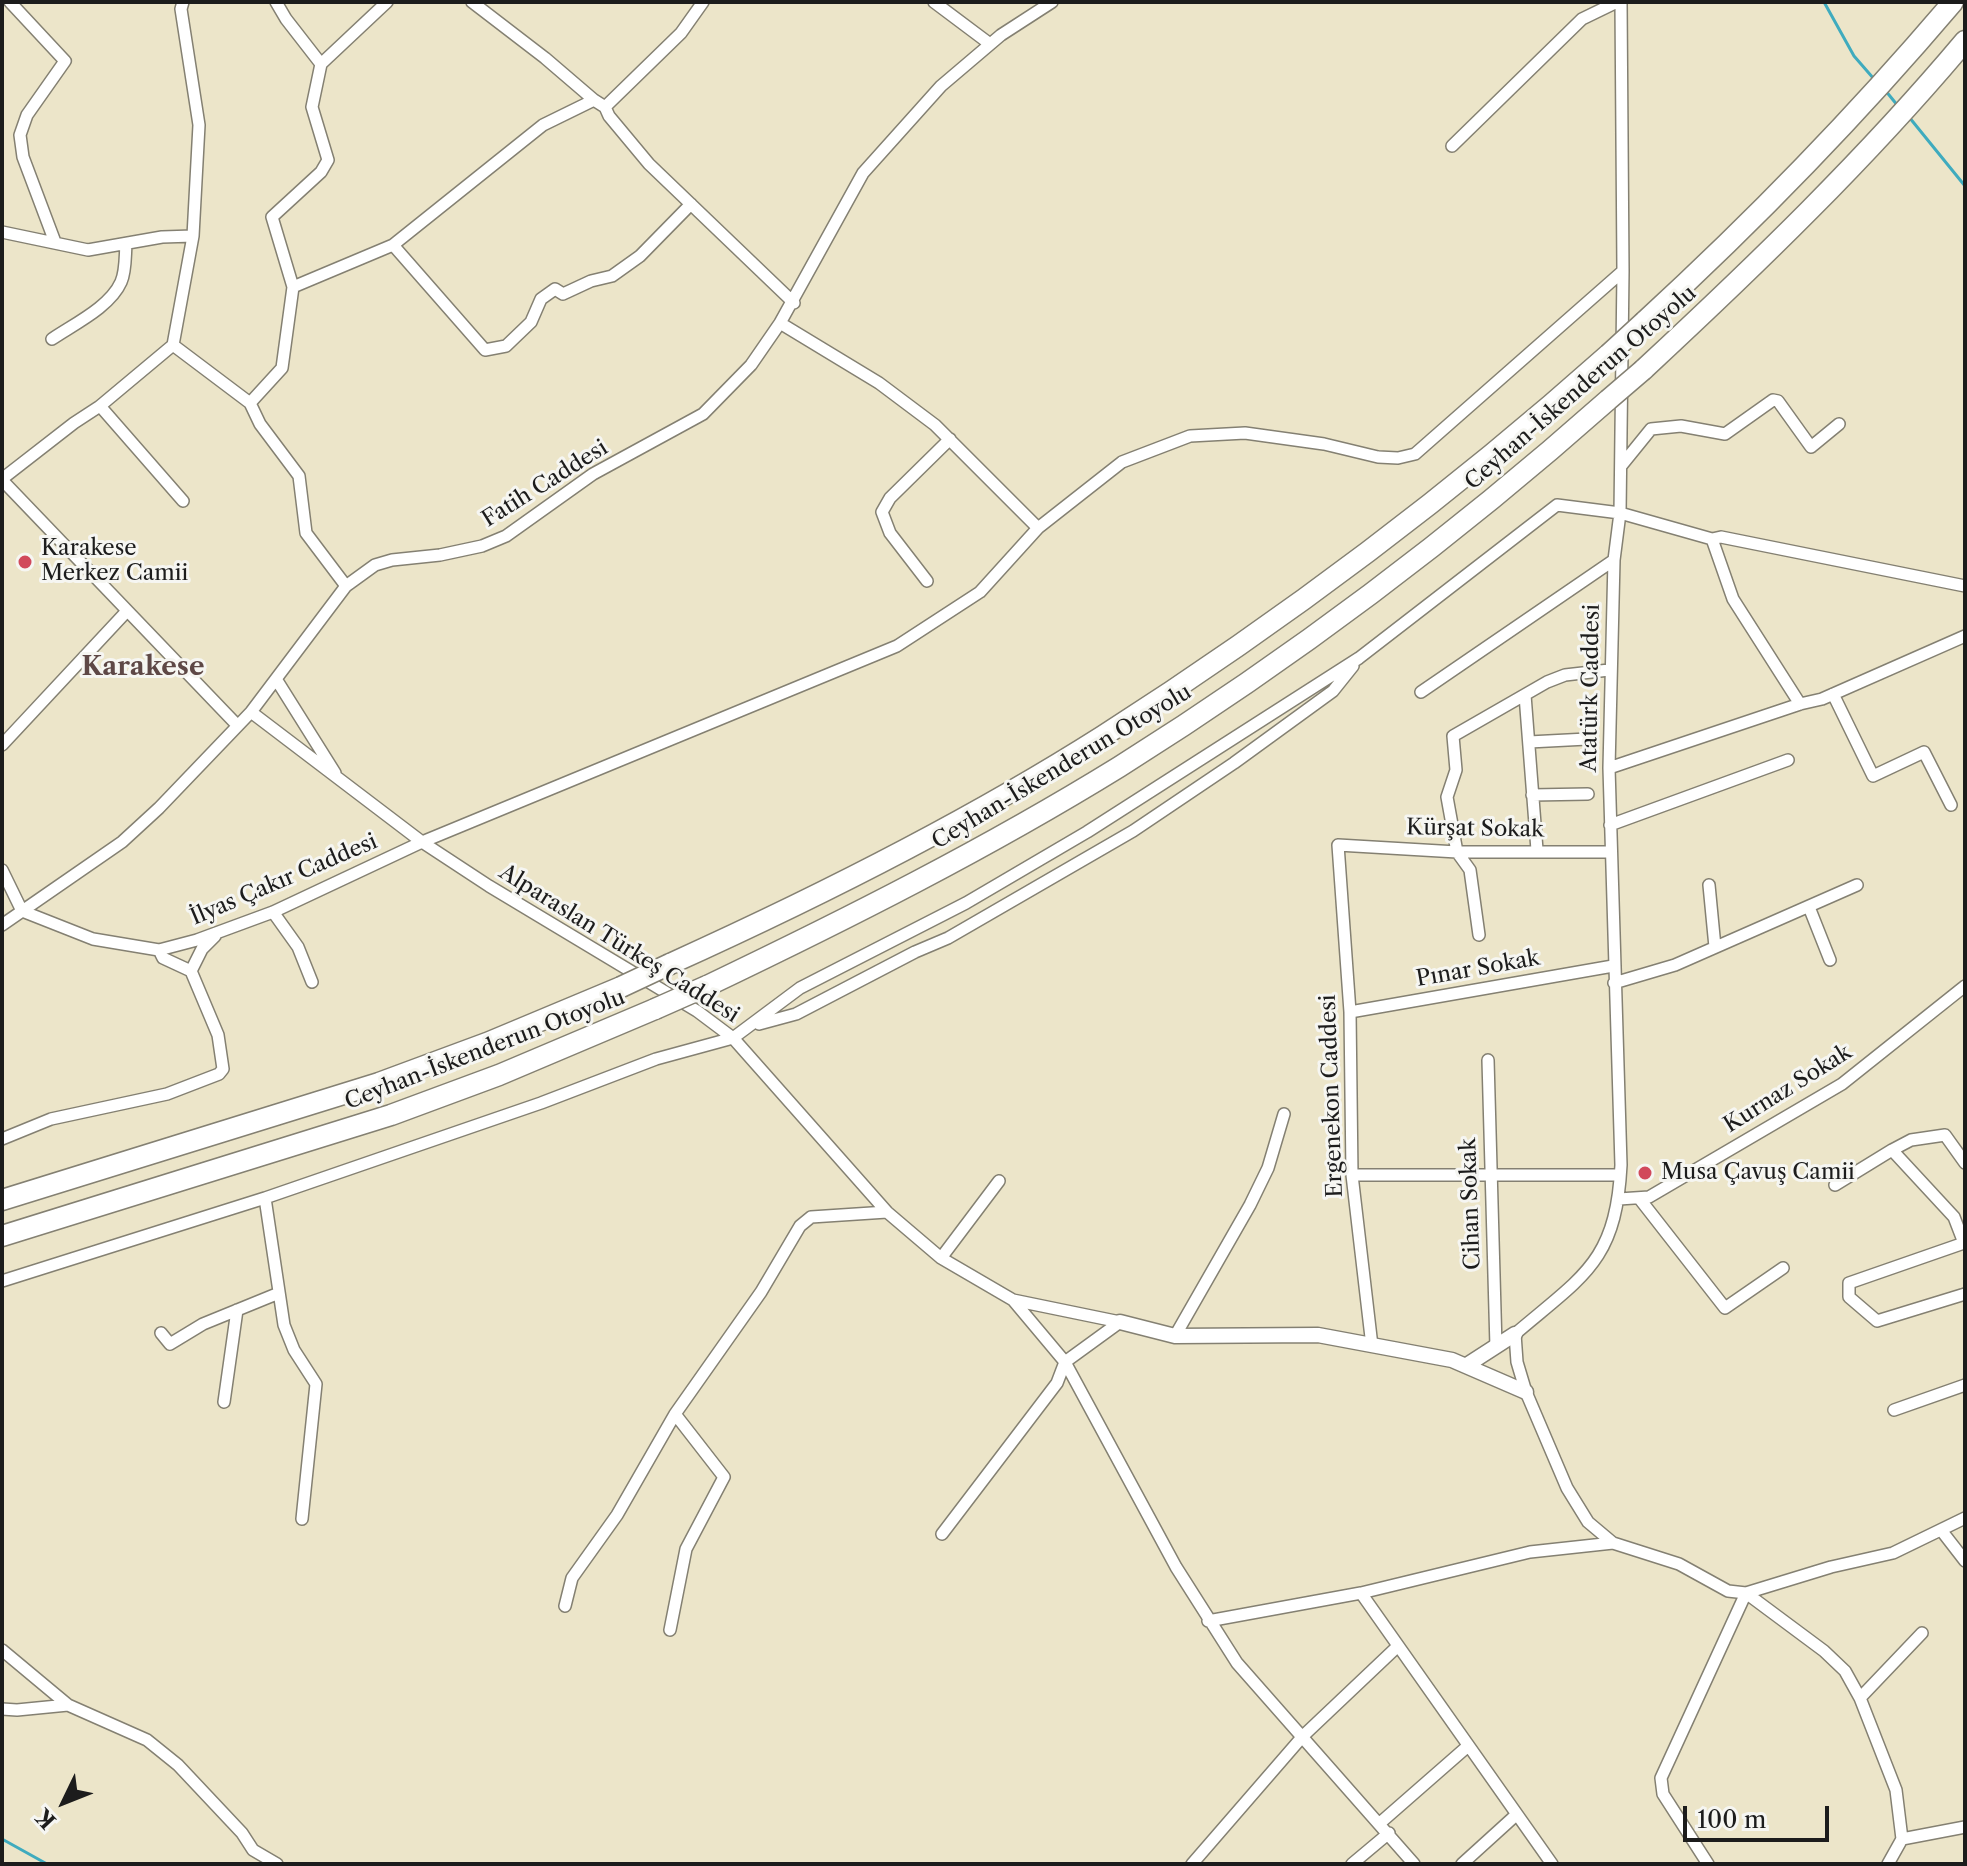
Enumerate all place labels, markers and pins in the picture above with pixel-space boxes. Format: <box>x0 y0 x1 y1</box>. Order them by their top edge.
place label: Karakese Merkez Camii <box>41 536 188 588</box>
marker: Karakese Merkez Camii <box>16 553 34 571</box>
place label: Musa Çavuş Camii <box>1661 1160 1855 1186</box>
marker: Musa Çavuş Camii <box>1636 1164 1654 1182</box>

